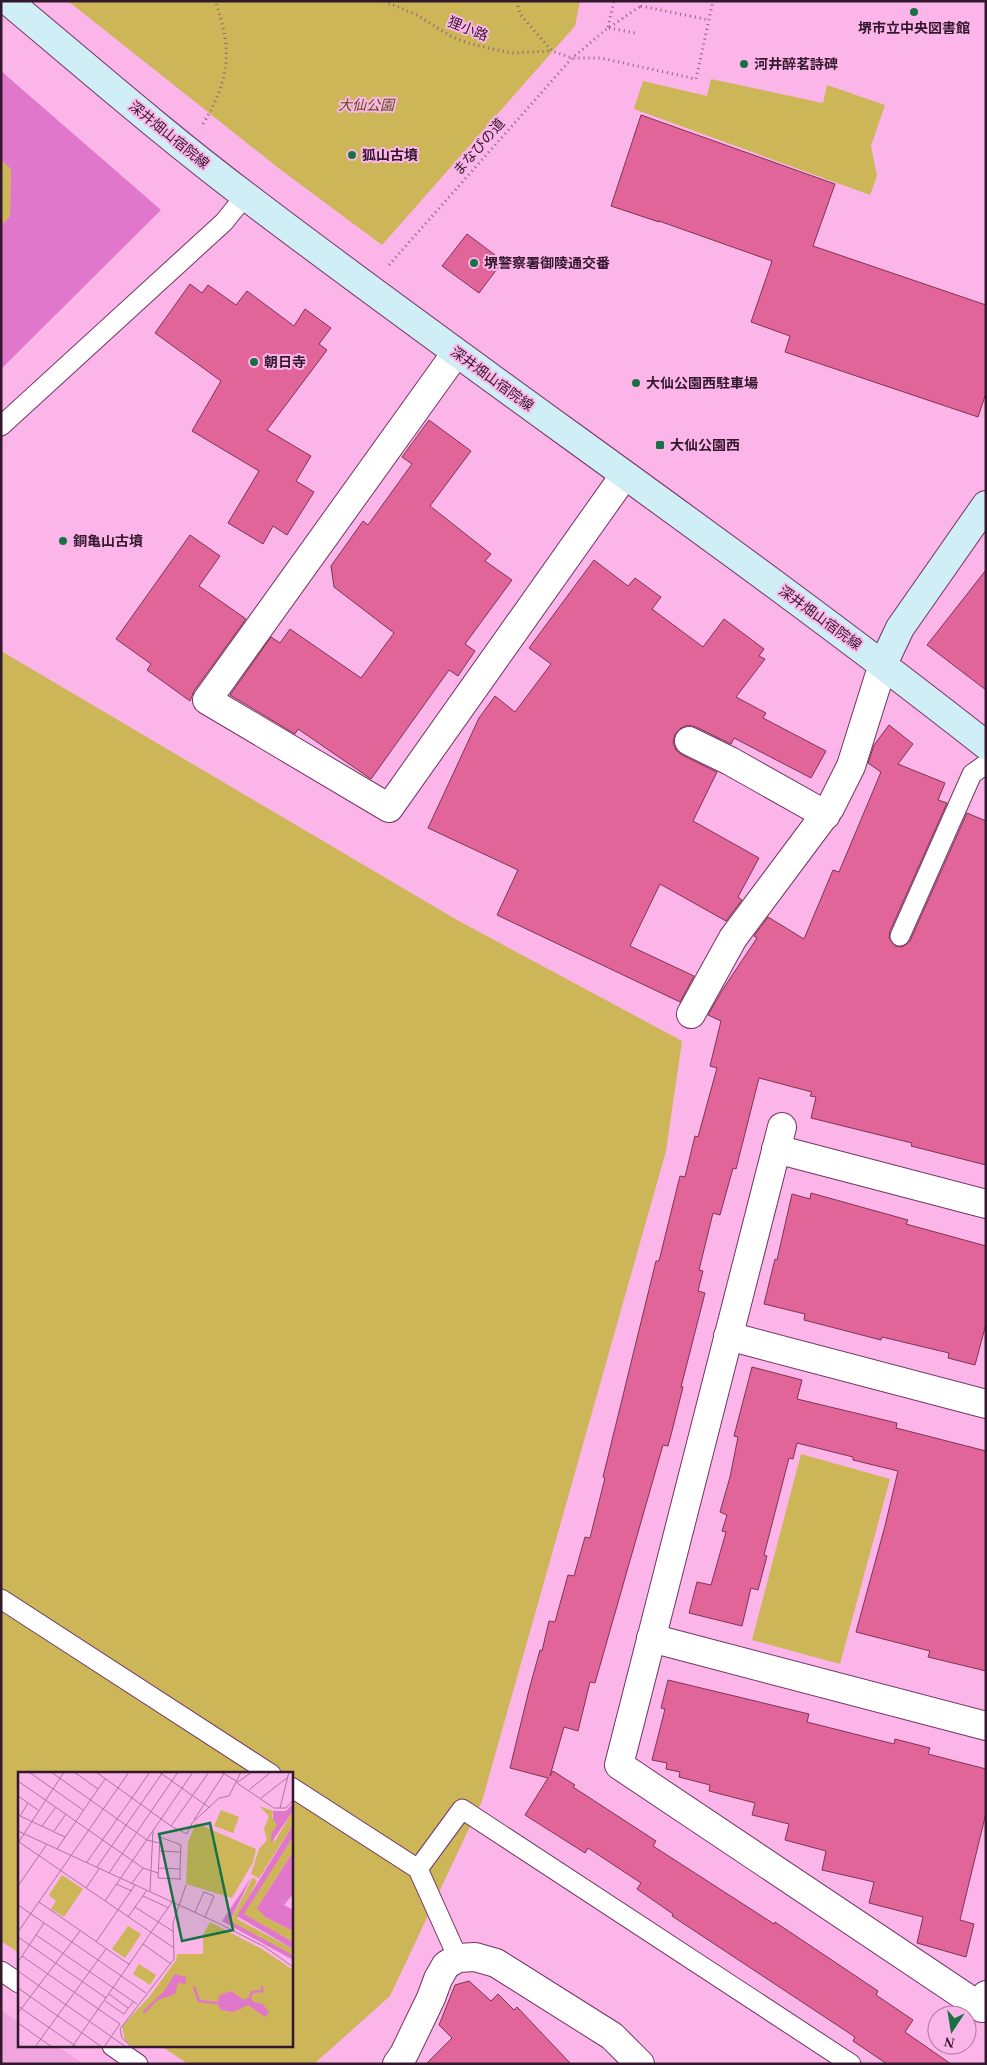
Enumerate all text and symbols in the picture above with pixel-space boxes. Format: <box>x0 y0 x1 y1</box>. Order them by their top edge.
marker: 堺市立中央図書館 <box>908 6 920 18</box>
street label: 狸小路 <box>446 14 490 44</box>
place label: 堺市立中央図書館 <box>858 21 970 36</box>
place label: 河井醉茗詩碑 <box>754 56 838 72</box>
marker: 河井醉茗詩碑 <box>738 58 750 70</box>
street label: 深井畑山宿院線 <box>126 98 212 172</box>
park label: 大仙公園 <box>338 98 396 113</box>
street label: まなびの道 <box>450 116 508 178</box>
place label: 狐山古墳 <box>362 148 418 163</box>
marker: 狐山古墳 <box>346 149 358 161</box>
place label: 堺警察署御陵通交番 <box>484 256 610 271</box>
marker: 堺警察署御陵通交番 <box>468 257 480 269</box>
street label: 深井畑山宿院線 <box>448 343 537 414</box>
place label: 朝日寺 <box>264 355 306 370</box>
marker: 朝日寺 <box>248 356 260 368</box>
place label: 大仙公園西駐車場 <box>646 376 758 391</box>
marker: 大仙公園西駐車場 <box>630 377 642 389</box>
place label: 大仙公園西 <box>670 438 740 453</box>
marker: 大仙公園西 <box>654 439 666 451</box>
place label: 銅亀山古墳 <box>73 534 143 549</box>
marker: 銅亀山古墳 <box>57 535 69 547</box>
street label: 深井畑山宿院線 <box>776 582 865 653</box>
inset map <box>18 1772 292 2048</box>
north arrow <box>927 2005 977 2055</box>
text: N <box>943 2034 956 2051</box>

